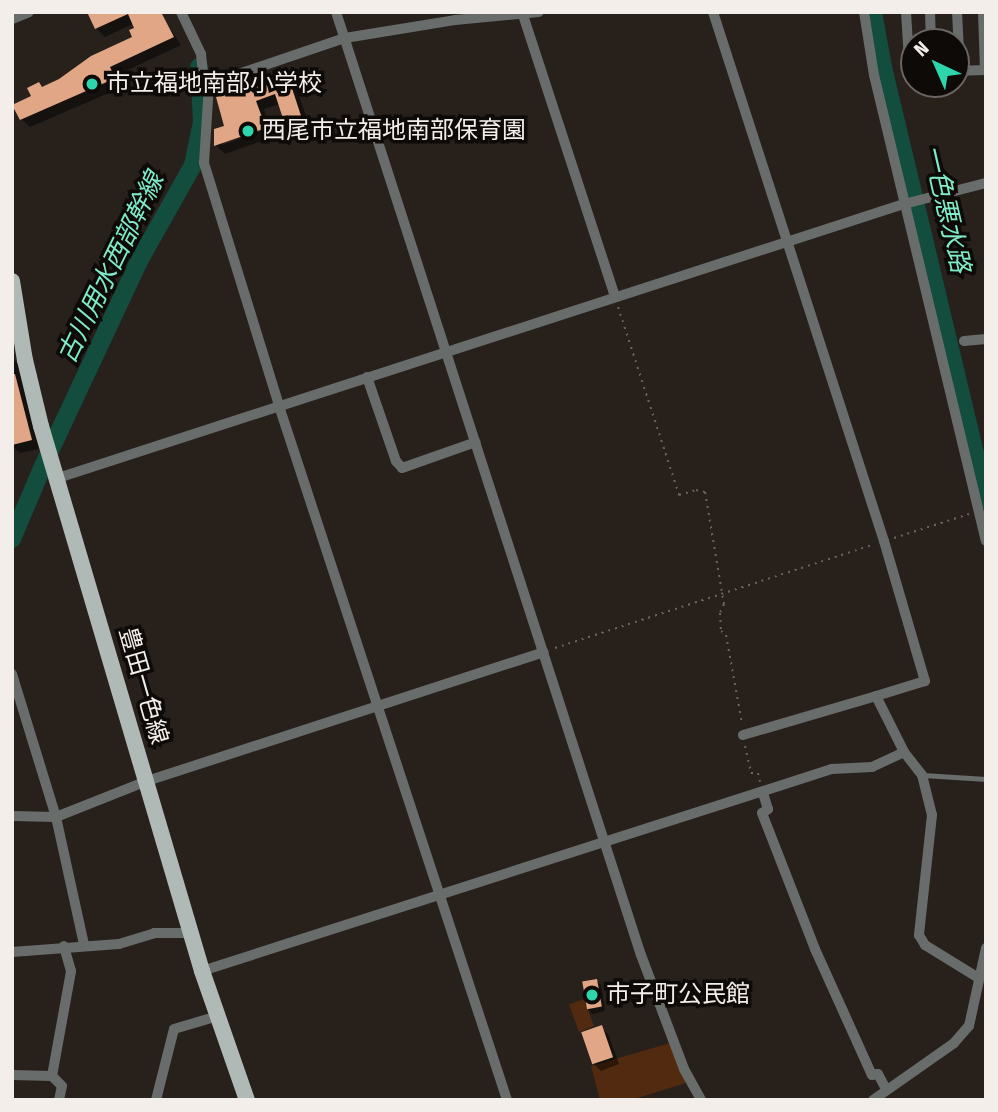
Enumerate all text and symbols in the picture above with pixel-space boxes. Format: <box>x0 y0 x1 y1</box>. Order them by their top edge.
north arrow <box>900 28 970 98</box>
text: N <box>909 37 934 61</box>
place label: 市立福地南部小学校 <box>106 70 322 98</box>
marker: 市立福地南部小学校 <box>84 76 100 92</box>
place label: 西尾市立福地南部保育園 <box>262 117 526 145</box>
marker: 西尾市立福地南部保育園 <box>240 123 256 139</box>
water label: 一色悪水路 <box>916 142 976 276</box>
water label: 古川用水西部幹線 <box>51 168 171 368</box>
street label: 豊田一色線 <box>113 624 173 748</box>
place label: 市子町公民館 <box>606 981 750 1009</box>
marker: 市子町公民館 <box>584 987 600 1003</box>

